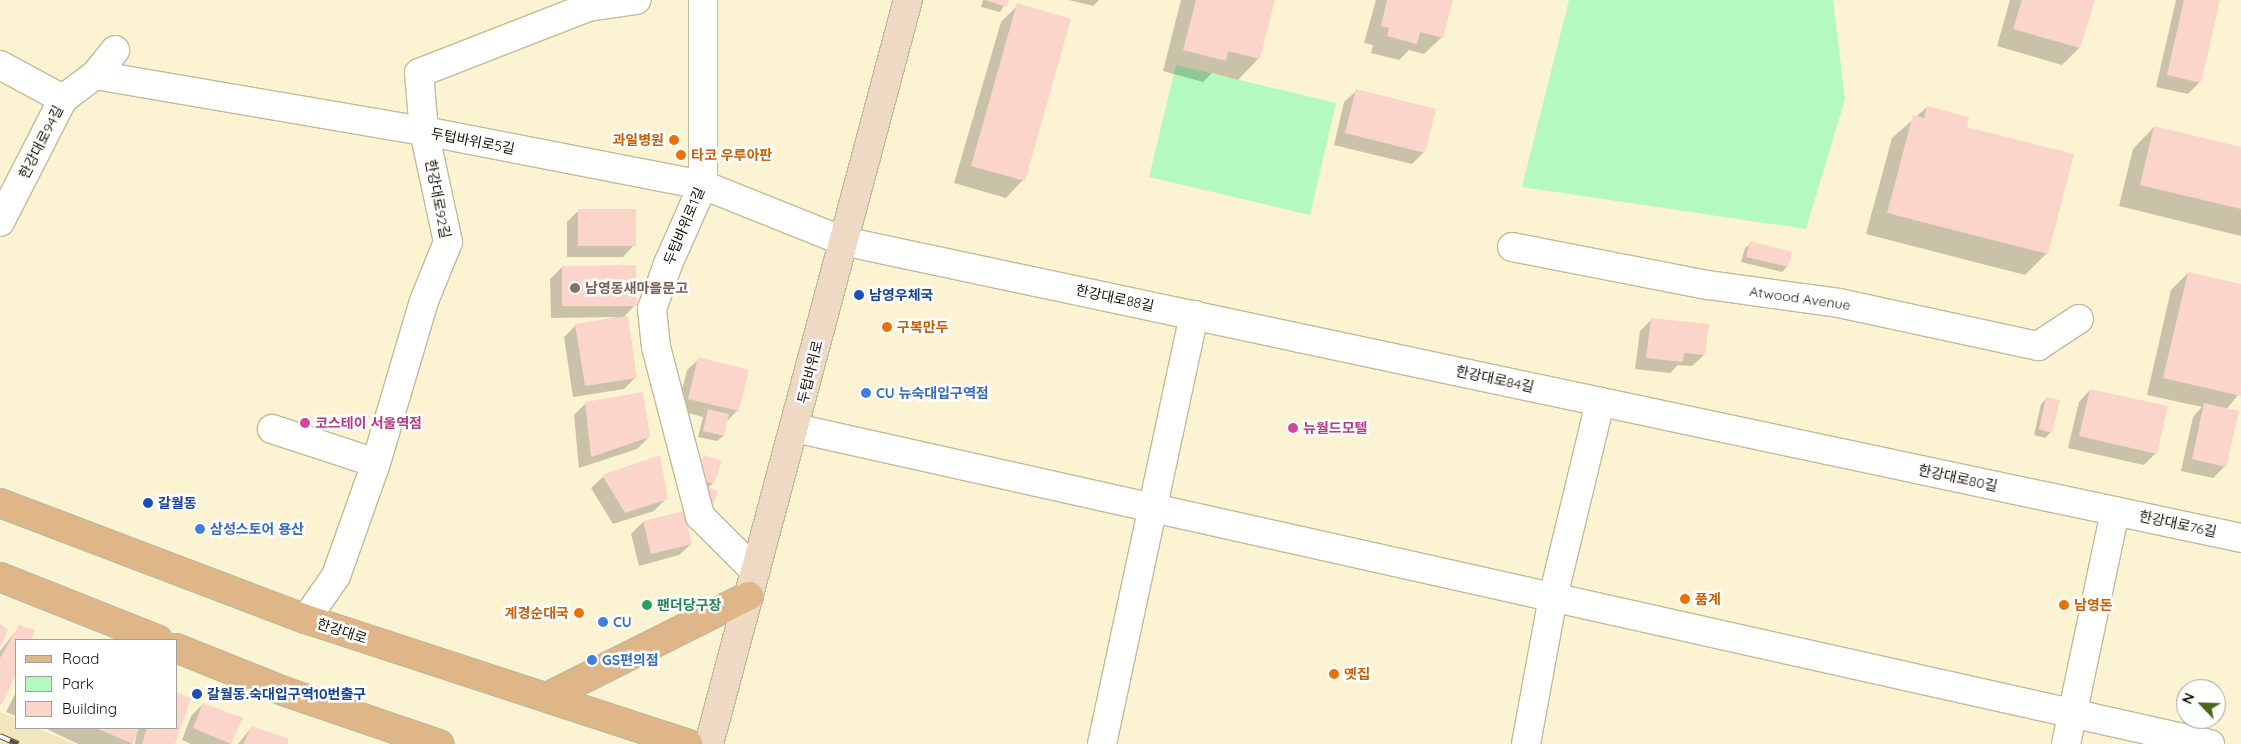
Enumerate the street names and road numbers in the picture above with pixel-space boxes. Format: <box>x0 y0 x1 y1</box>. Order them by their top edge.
street label: 한강대로94길 <box>15 103 67 181</box>
street label: 두텁바위로5길 <box>430 125 516 157</box>
street label: 한강대로92길 <box>422 158 454 240</box>
street label: 두텁바위로1길 <box>660 185 708 267</box>
street label: 한강대로88길 <box>1074 282 1156 314</box>
street label: Atwood Avenue <box>1748 283 1852 313</box>
street label: 두텁바위로 <box>794 339 826 405</box>
street label: 한강대로84길 <box>1454 363 1536 395</box>
street label: 한강대로80길 <box>1917 461 1999 495</box>
street label: 한강대로76길 <box>2138 508 2218 540</box>
street label: 한강대로 <box>315 615 369 647</box>

